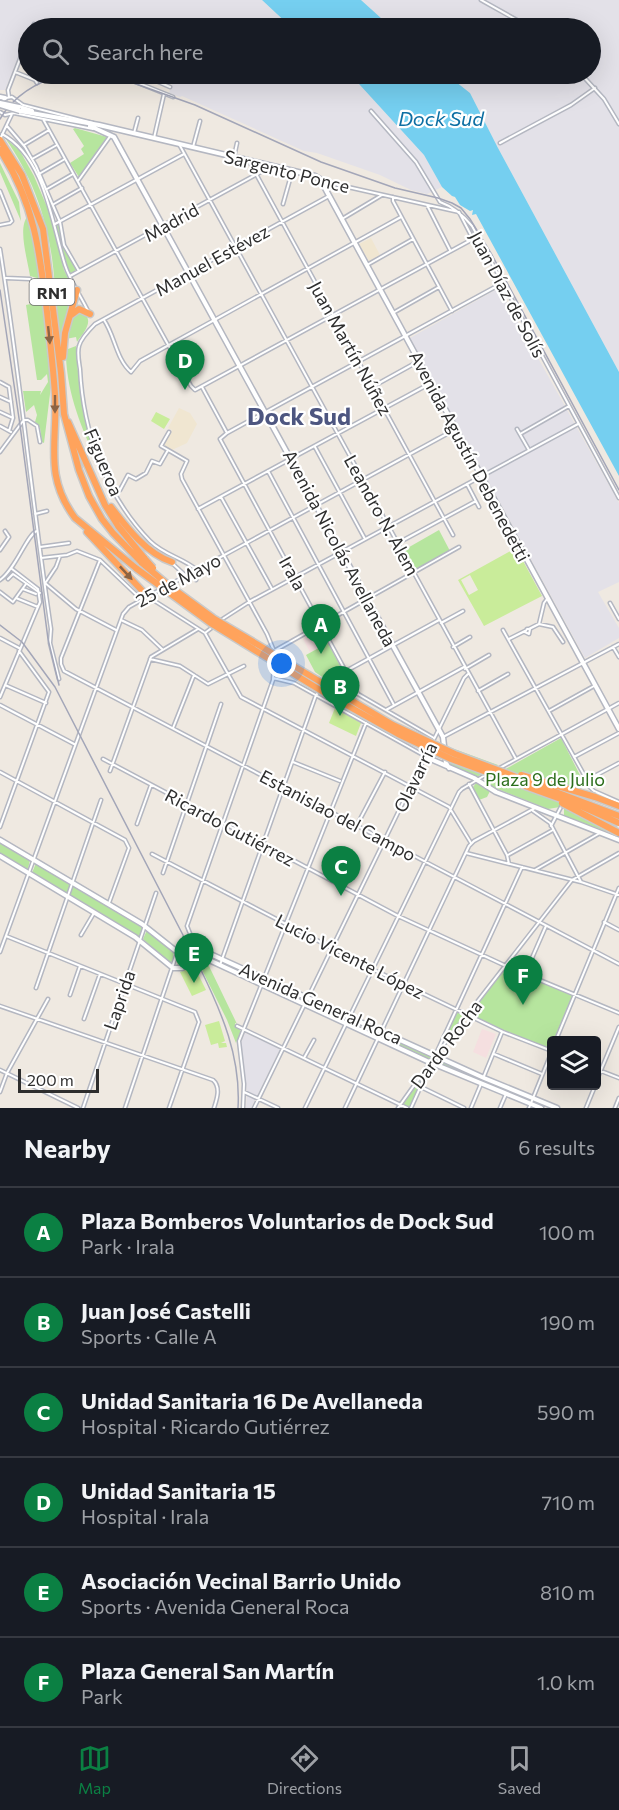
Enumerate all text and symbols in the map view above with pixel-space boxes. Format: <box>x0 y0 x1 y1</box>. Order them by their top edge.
search box <box>18 18 601 84</box>
icon: search <box>39 35 72 68</box>
text: Search here <box>87 38 203 65</box>
water label: Dock Sud <box>398 106 485 130</box>
street label: Sargento Ponce <box>222 145 352 197</box>
street label: Madrid <box>140 198 202 246</box>
street label: Manuel Estévez <box>151 220 273 300</box>
street label: Juan Díaz de Solís <box>465 227 551 361</box>
street label: Juan Martín Núñez <box>305 277 397 419</box>
road number: RN1 <box>29 279 74 305</box>
one-way arrow <box>44 325 54 344</box>
pin: D <box>166 340 204 390</box>
street label: Avenida Agustín Debenedetti <box>405 347 535 565</box>
one-way arrow <box>50 395 60 414</box>
district label: Dock Sud <box>247 401 351 430</box>
street label: Figueroa <box>80 425 128 499</box>
street label: Avenida Nicolás Avellaneda <box>279 446 401 650</box>
street label: Leandro N. Alem <box>340 451 424 579</box>
street label: 25 de Mayo <box>132 548 224 612</box>
street label: Irala <box>275 552 311 594</box>
one-way arrow <box>118 565 132 579</box>
pin: A <box>302 604 340 654</box>
your location <box>267 649 296 678</box>
pin: B <box>320 666 360 716</box>
street label: Olavarría <box>389 738 441 816</box>
street label: Estanislao del Campo <box>256 765 420 865</box>
park label: Plaza 9 de Julio <box>485 768 605 790</box>
street label: Ricardo Gutiérrez <box>161 784 299 870</box>
pin: C <box>322 846 360 896</box>
street label: Lucio Vicente López <box>272 909 428 1003</box>
pin: E <box>174 934 214 983</box>
pin: F <box>504 956 542 1005</box>
street label: Avenida General Roca <box>236 957 406 1049</box>
street label: Laprida <box>99 967 139 1033</box>
street label: Dardo Rocha <box>406 995 486 1093</box>
map controls <box>547 1036 601 1090</box>
button: layers <box>547 1036 601 1090</box>
scale bar <box>18 1066 99 1094</box>
text: 200 m <box>27 1070 74 1089</box>
text: Nearby <box>24 1132 111 1163</box>
text: 6 results <box>518 1135 595 1159</box>
text: Plaza Bomberos Voluntarios de Dock Sud <box>81 1207 494 1234</box>
text: A <box>36 1220 51 1244</box>
text: 100 m <box>539 1220 595 1244</box>
text: Park · Irala <box>81 1234 175 1258</box>
text: Juan José Castelli <box>81 1297 251 1324</box>
text: B <box>37 1310 50 1334</box>
text: 190 m <box>540 1310 595 1334</box>
text: Sports · Calle A <box>81 1324 217 1348</box>
text: Unidad Sanitaria 16 De Avellaneda <box>81 1387 423 1414</box>
text: C <box>37 1400 50 1424</box>
text: 590 m <box>537 1400 595 1424</box>
text: Hospital · Ricardo Gutiérrez <box>81 1414 330 1438</box>
text: Unidad Sanitaria 15 <box>81 1477 276 1504</box>
text: D <box>36 1490 51 1514</box>
text: 710 m <box>542 1490 595 1514</box>
text: Hospital · Irala <box>81 1504 209 1528</box>
text: Asociación Vecinal Barrio Unido <box>81 1567 401 1594</box>
text: E <box>38 1580 49 1604</box>
text: 810 m <box>540 1580 595 1604</box>
text: Sports · Avenida General Roca <box>81 1594 350 1618</box>
text: Plaza General San Martín <box>81 1657 334 1684</box>
text: F <box>38 1670 49 1694</box>
text: 1.0 km <box>537 1670 595 1694</box>
text: Park <box>81 1684 123 1708</box>
tab: Map <box>78 1742 111 1797</box>
tab: Directions <box>267 1742 342 1797</box>
tab: Saved <box>498 1742 541 1797</box>

